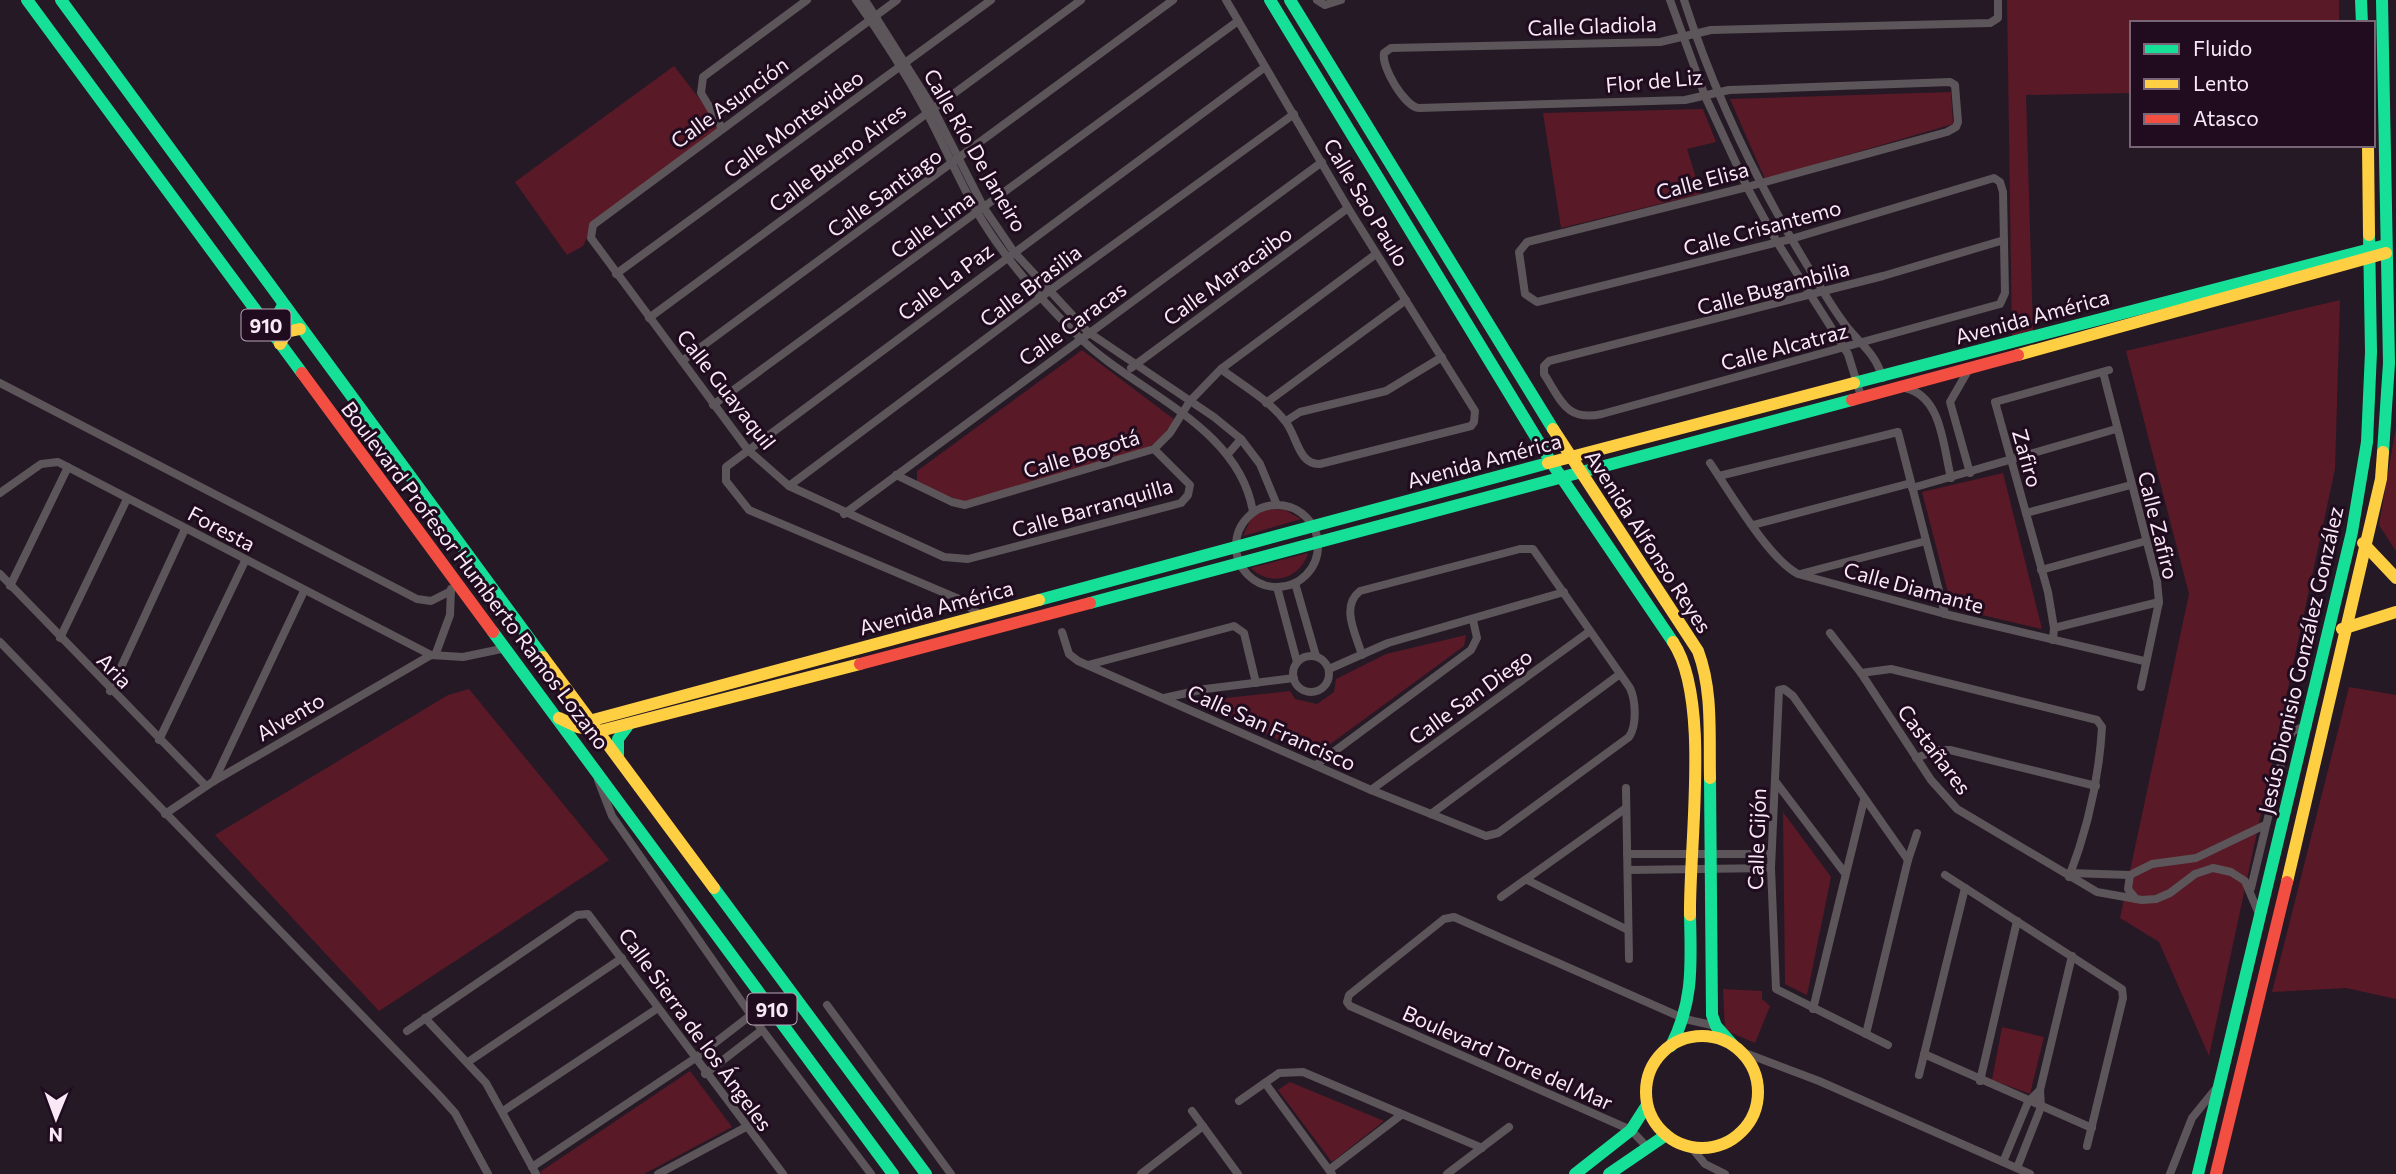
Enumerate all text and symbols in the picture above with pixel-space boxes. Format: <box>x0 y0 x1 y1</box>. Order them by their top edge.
street label: Calle Gladiola <box>1527 10 1657 40</box>
legend <box>2130 21 2375 147</box>
text: Fluido <box>2193 35 2252 60</box>
street label: Calle Asunción <box>665 51 793 153</box>
street label: Flor de Liz <box>1604 63 1704 97</box>
street label: Calle Montevideo <box>718 64 868 182</box>
street label: Calle Río De Janeiro <box>919 64 1033 236</box>
text: Lento <box>2193 70 2249 95</box>
street label: Calle Bueno Aires <box>764 97 910 217</box>
text: Atasco <box>2193 105 2259 130</box>
street label: Calle Sao Paulo <box>1319 134 1415 270</box>
street label: Calle Santiago <box>822 142 946 242</box>
street label: Calle Elisa <box>1653 156 1751 204</box>
street label: Calle Lima <box>885 185 979 263</box>
street label: Calle Crisantemo <box>1680 194 1844 260</box>
street label: Calle Maracaibo <box>1158 220 1296 330</box>
street label: Calle La Paz <box>892 237 998 325</box>
street label: Calle Brasilia <box>974 239 1086 331</box>
street label: Calle Bugambilia <box>1694 255 1852 319</box>
street label: Calle Caracas <box>1013 276 1131 370</box>
street label: Avenida América <box>1952 283 2112 349</box>
road number: 910 <box>242 310 290 340</box>
street label: Calle Alcatraz <box>1718 317 1850 375</box>
street label: Calle Guayaquil <box>672 324 782 454</box>
street label: Boulevard Profesor Humberto Ramos Lozano <box>337 396 615 754</box>
street label: Calle Bogotá <box>1020 423 1142 483</box>
street label: Zafiro <box>2008 426 2048 490</box>
street label: Avenida América <box>1404 427 1564 493</box>
street label: Avenida Alfonso Reyes <box>1580 445 1718 637</box>
street label: Calle Zafiro <box>2134 468 2184 582</box>
street label: Calle Barranquilla <box>1009 472 1175 542</box>
street label: Foresta <box>184 500 260 556</box>
street label: Jesús Dionisio González González <box>2252 504 2348 816</box>
street label: Calle Diamante <box>1841 556 1987 618</box>
street label: Avenida América <box>856 574 1016 640</box>
street label: Calle San Diego <box>1404 643 1536 749</box>
street label: Aria <box>92 647 138 693</box>
street label: Calle San Francisco <box>1184 679 1360 775</box>
street label: Alvento <box>252 687 328 745</box>
street label: Castañares <box>1893 699 1977 799</box>
street label: Calle Gijón <box>1742 788 1770 890</box>
street label: Calle Sierra de los Ángeles <box>614 923 778 1135</box>
road number: 910 <box>748 993 796 1024</box>
street label: Boulevard Torre del Mar <box>1399 999 1617 1115</box>
north arrow <box>21 1083 91 1153</box>
text: N <box>48 1124 63 1147</box>

